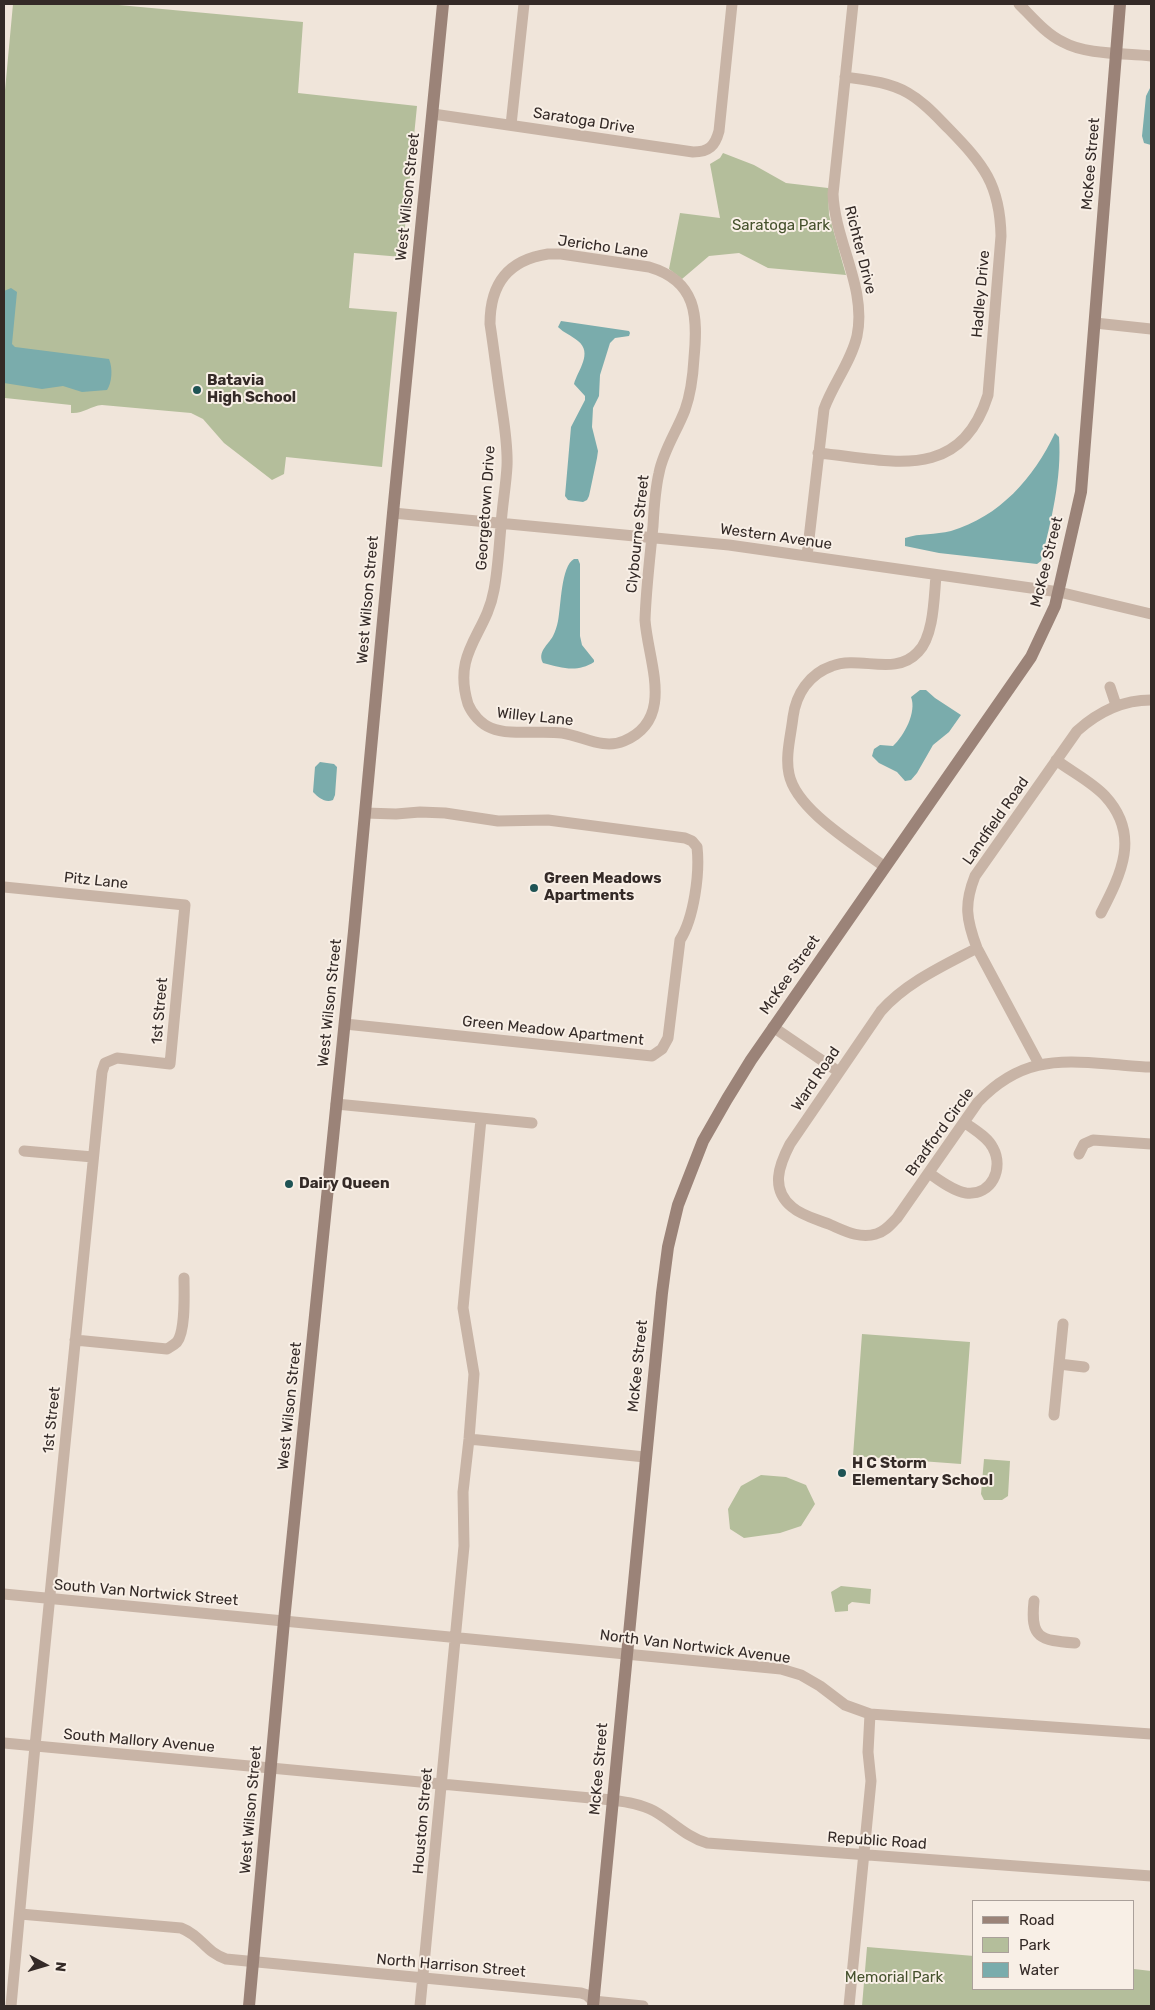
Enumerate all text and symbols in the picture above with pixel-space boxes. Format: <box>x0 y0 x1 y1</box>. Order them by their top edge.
street label: Saratoga Drive <box>532 104 636 138</box>
street label: McKee Street <box>1078 117 1104 211</box>
street label: West Wilson Street <box>392 132 424 262</box>
street label: Richter Drive <box>840 204 880 296</box>
park label: Saratoga Park <box>732 217 830 235</box>
street label: Jericho Lane <box>557 232 649 262</box>
street label: Hadley Drive <box>968 250 994 338</box>
place label: Batavia High School <box>207 372 296 407</box>
marker: Batavia High School <box>191 384 203 396</box>
street label: Georgetown Drive <box>473 445 499 571</box>
street label: Clybourne Street <box>623 474 653 594</box>
street label: McKee Street <box>1027 515 1067 609</box>
street label: Western Avenue <box>719 520 833 554</box>
street label: West Wilson Street <box>353 535 383 665</box>
street label: Willey Lane <box>496 704 574 730</box>
street label: Landfield Road <box>959 774 1033 868</box>
street label: Pitz Lane <box>63 869 129 893</box>
place label: Green Meadows Apartments <box>544 870 661 905</box>
marker: Green Meadows Apartments <box>528 882 540 894</box>
street label: McKee Street <box>756 932 824 1018</box>
street label: West Wilson Street <box>314 938 346 1068</box>
street label: 1st Street <box>148 977 172 1045</box>
street label: Green Meadow Apartment <box>461 1013 645 1049</box>
street label: Ward Road <box>788 1043 844 1115</box>
street label: Bradford Circle <box>902 1084 978 1180</box>
place label: Dairy Queen <box>299 1175 390 1193</box>
marker: Dairy Queen <box>283 1178 295 1190</box>
street label: McKee Street <box>624 1319 652 1413</box>
street label: West Wilson Street <box>274 1341 306 1471</box>
street label: 1st Street <box>40 1386 64 1454</box>
place label: H C Storm Elementary School <box>852 1455 993 1490</box>
marker: H C Storm Elementary School <box>836 1467 848 1479</box>
street label: South Van Nortwick Street <box>53 1576 239 1610</box>
street label: North Van Nortwick Avenue <box>599 1626 791 1668</box>
street label: McKee Street <box>586 1722 612 1816</box>
street label: South Mallory Avenue <box>63 1725 215 1757</box>
street label: West Wilson Street <box>236 1745 266 1875</box>
street label: Houston Street <box>409 1767 437 1875</box>
street label: Republic Road <box>827 1829 927 1853</box>
legend <box>972 1900 1135 1990</box>
text: Road <box>1019 1911 1055 1929</box>
text: Park <box>1019 1936 1050 1954</box>
north arrow <box>20 1940 70 1990</box>
street label: North Harrison Street <box>376 1951 526 1981</box>
text: N <box>51 1961 69 1973</box>
text: Water <box>1019 1961 1059 1979</box>
park label: Memorial Park <box>845 1969 943 1987</box>

